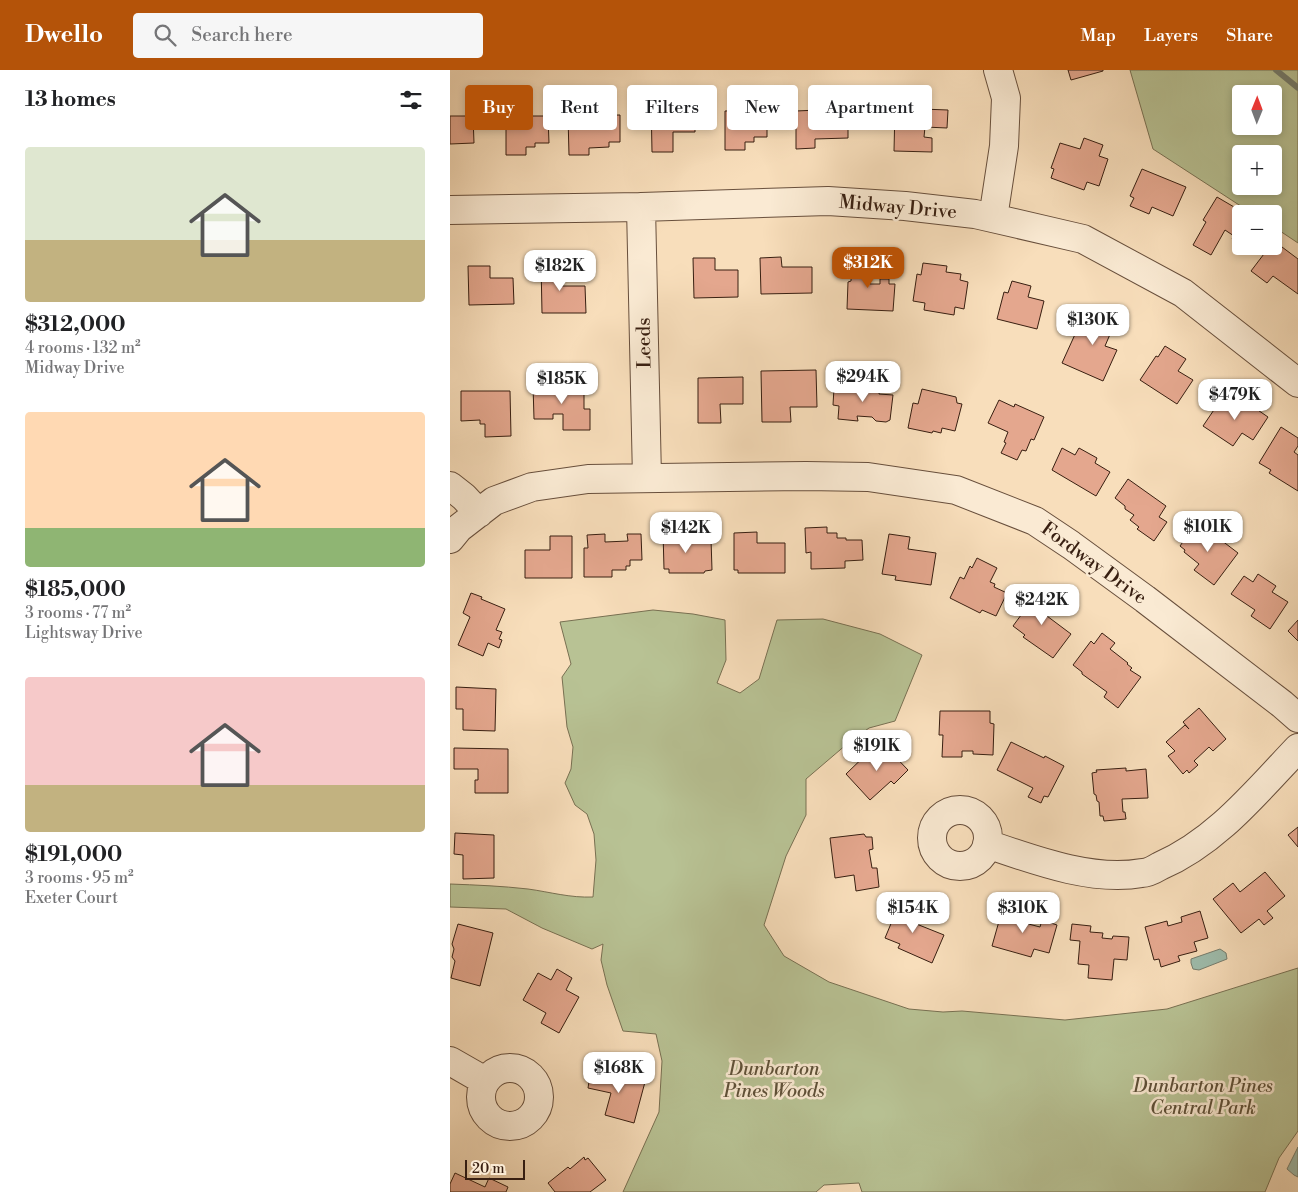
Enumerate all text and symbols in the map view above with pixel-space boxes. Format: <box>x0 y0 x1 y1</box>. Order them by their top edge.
search box <box>133 13 483 58</box>
text: Dwello <box>25 20 103 50</box>
icon: search <box>151 21 179 49</box>
text: Search here <box>191 23 293 47</box>
text: Map <box>1081 24 1116 47</box>
text: Layers <box>1144 24 1198 47</box>
text: Share <box>1226 24 1273 47</box>
chip: Buy <box>465 85 533 130</box>
chip: Rent <box>543 85 617 130</box>
chip: Filters <box>627 85 717 130</box>
chip: New <box>727 85 798 130</box>
chip: Apartment <box>808 85 932 130</box>
north arrow <box>1232 85 1282 135</box>
map controls <box>1232 85 1282 255</box>
icon: filters <box>397 86 425 114</box>
text: 13 homes <box>25 87 116 113</box>
button: + <box>1232 145 1282 195</box>
icon: home <box>180 180 270 270</box>
street label: Midway Drive <box>838 190 958 224</box>
button: − <box>1232 205 1282 255</box>
pin: $312K <box>833 246 903 289</box>
pin: $182K <box>525 250 595 292</box>
text: $312K <box>843 253 893 273</box>
text: $182K <box>535 256 585 276</box>
pin: $130K <box>1058 304 1128 346</box>
text: $130K <box>1067 310 1119 330</box>
text: $312,000 <box>25 312 126 338</box>
street label: Leeds <box>632 317 656 369</box>
text: 4 rooms · 132 m² <box>25 338 141 358</box>
text: Midway Drive <box>25 358 125 378</box>
pin: $294K <box>828 360 898 403</box>
pin: $185K <box>527 362 597 405</box>
text: $294K <box>836 367 890 387</box>
text: $185K <box>537 369 587 389</box>
pin: $479K <box>1200 378 1270 421</box>
text: $479K <box>1209 385 1261 405</box>
icon: home <box>180 445 270 535</box>
pin: $101K <box>1173 510 1243 553</box>
pin: $142K <box>651 512 721 554</box>
street label: Fordway Drive <box>1036 517 1152 609</box>
text: $101K <box>1184 517 1232 537</box>
text: $142K <box>661 518 711 538</box>
text: $185,000 <box>25 577 126 603</box>
pin: $242K <box>1007 584 1077 626</box>
text: $242K <box>1015 590 1069 610</box>
text: 3 rooms · 77 m² <box>25 603 131 623</box>
text: Lightsway Drive <box>25 623 143 643</box>
icon: home <box>180 710 270 800</box>
pin: $191K <box>842 730 912 772</box>
text: $191K <box>853 736 901 756</box>
text: $191,000 <box>25 842 122 868</box>
text: 3 rooms · 95 m² <box>25 868 134 888</box>
text: Exeter Court <box>25 888 118 908</box>
pin: $154K <box>878 892 948 934</box>
pin: $310K <box>988 892 1058 934</box>
text: $154K <box>887 898 939 918</box>
text: $310K <box>998 898 1048 918</box>
pin: $168K <box>584 1052 654 1094</box>
park label: Dunbarton Pines Woods <box>722 1057 825 1103</box>
text: $168K <box>594 1058 644 1078</box>
park label: Dunbarton Pines Central Park <box>1132 1074 1273 1120</box>
scale bar <box>465 1157 525 1180</box>
text: 20 m <box>472 1160 504 1178</box>

